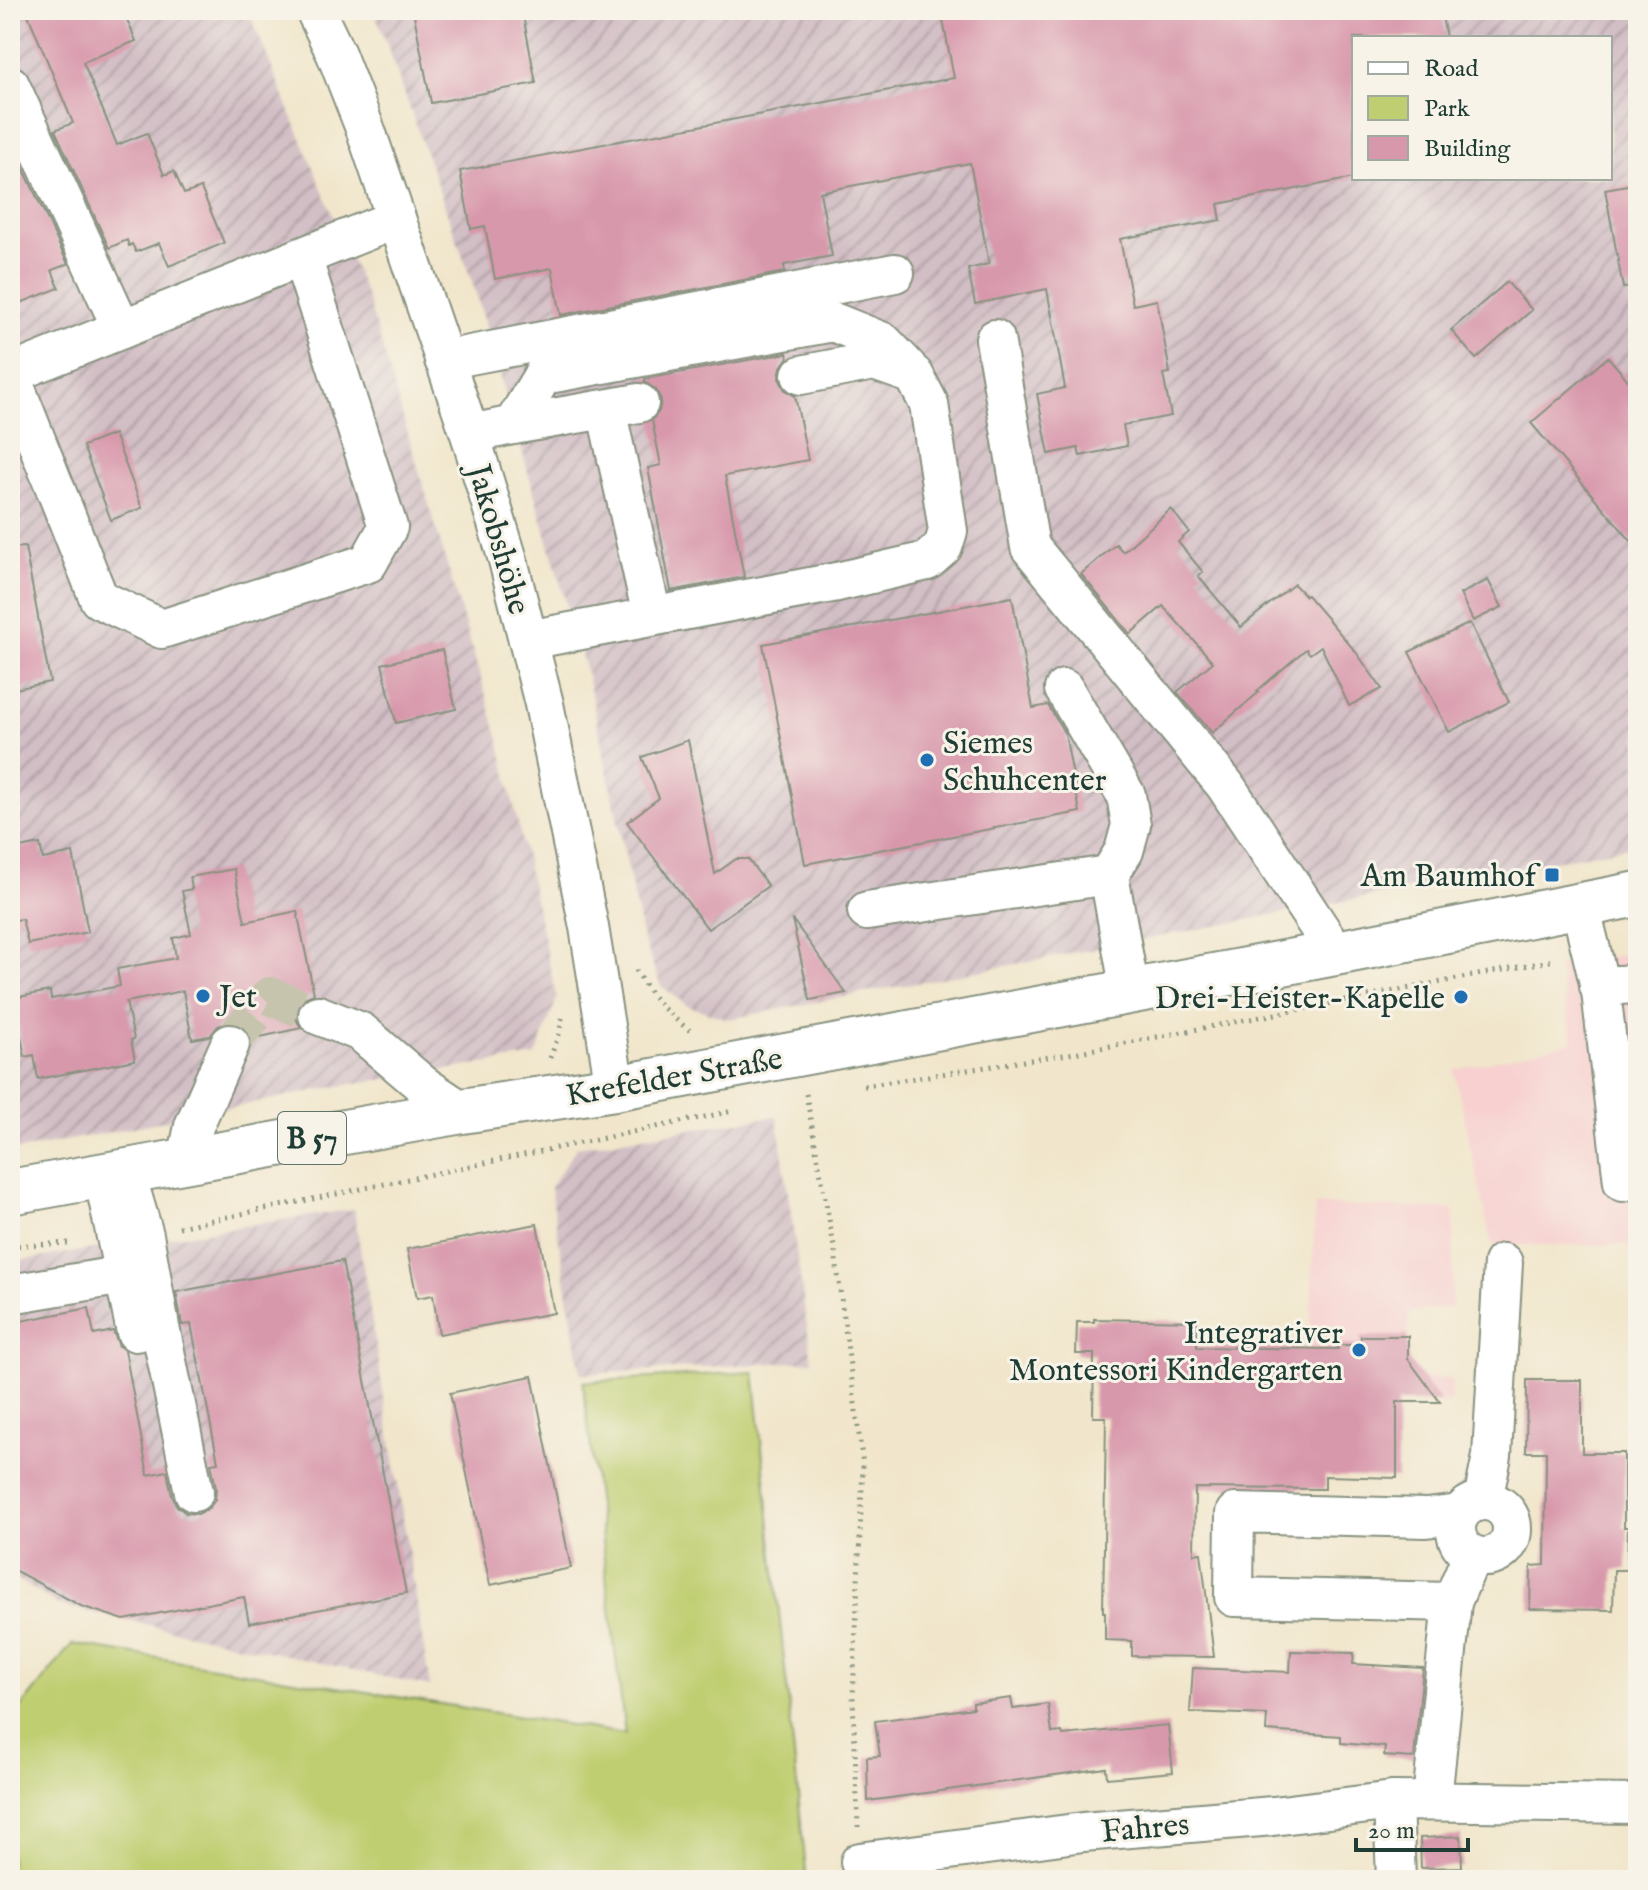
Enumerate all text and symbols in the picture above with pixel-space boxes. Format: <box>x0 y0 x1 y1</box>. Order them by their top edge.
legend <box>1352 36 1612 180</box>
text: Road <box>1424 54 1478 85</box>
text: Park <box>1424 94 1470 125</box>
text: Building <box>1424 134 1511 165</box>
street label: Jakobshöhe <box>456 457 539 619</box>
place label: Siemes Schuhcenter <box>943 724 1107 802</box>
marker: Siemes Schuhcenter <box>918 751 936 769</box>
place label: Am Baumhof <box>1360 857 1541 898</box>
marker: Am Baumhof <box>1543 866 1561 884</box>
place label: Jet <box>216 978 257 1019</box>
place label: Drei-Heister-Kapelle <box>1155 979 1445 1020</box>
marker: Jet <box>194 987 212 1005</box>
marker: Drei-Heister-Kapelle <box>1452 988 1470 1006</box>
street label: Krefelder Straße <box>563 1039 786 1118</box>
road number: B 57 <box>278 1112 346 1164</box>
place label: Integrativer Montessori Kindergarten <box>1009 1314 1343 1392</box>
marker: Integrativer Montessori Kindergarten <box>1350 1341 1368 1359</box>
scale bar <box>1356 1802 1468 1852</box>
street label: Fahres <box>1099 1805 1191 1854</box>
text: 20 m <box>1368 1816 1415 1847</box>

